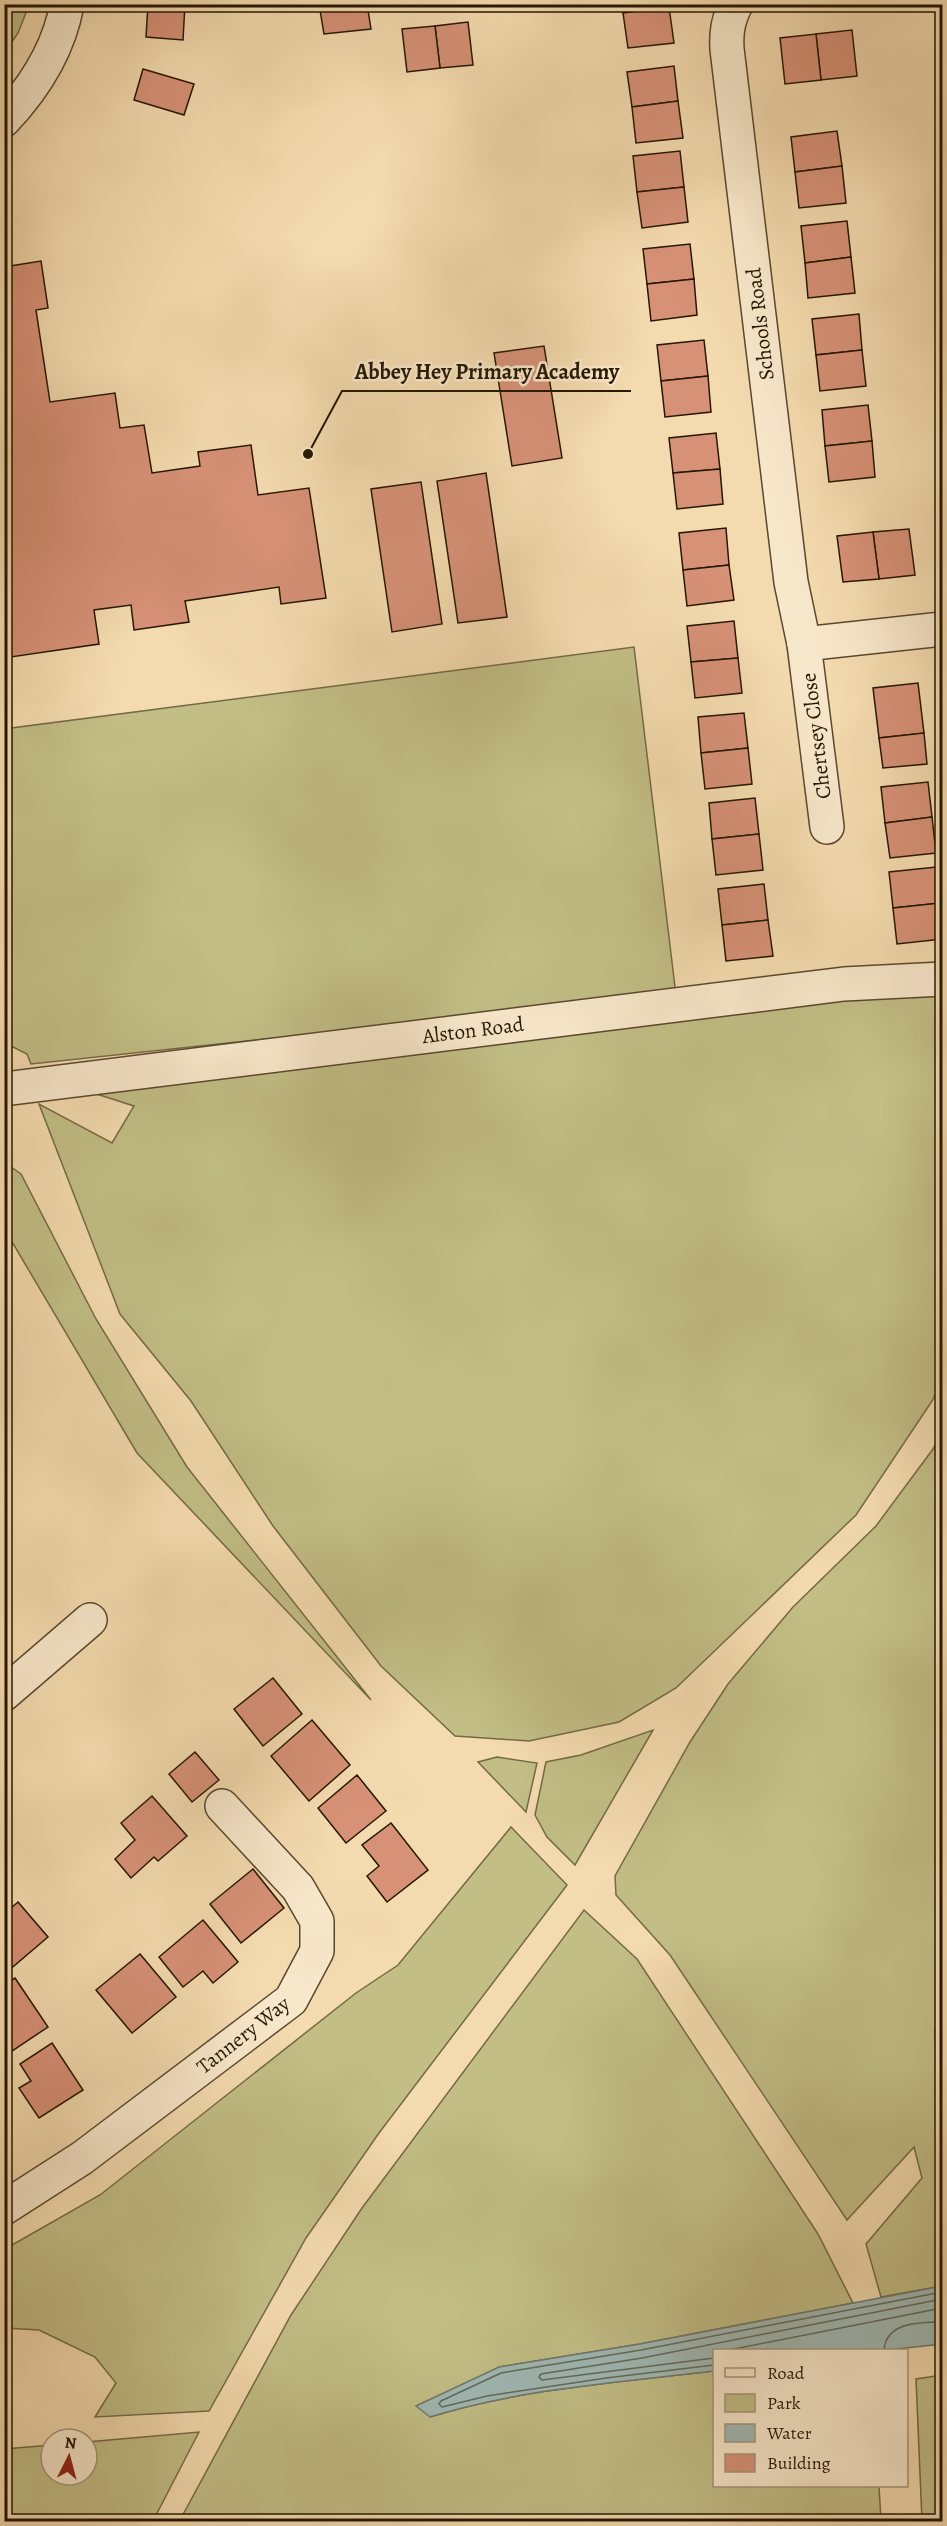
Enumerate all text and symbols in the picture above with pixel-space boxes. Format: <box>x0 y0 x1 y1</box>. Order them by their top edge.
street label: Schools Road <box>739 265 781 382</box>
callout: Abbey Hey Primary Academy <box>342 351 631 391</box>
text: Abbey Hey Primary Academy <box>354 357 620 387</box>
street label: Chertsey Close <box>794 671 838 801</box>
street label: Alston Road <box>420 1010 526 1050</box>
street label: Tannery Way <box>191 1989 296 2080</box>
legend <box>713 2349 908 2487</box>
text: Road <box>767 2361 805 2385</box>
text: Park <box>767 2391 801 2415</box>
text: Water <box>766 2421 812 2445</box>
north arrow <box>39 2427 99 2487</box>
text: N <box>64 2432 78 2455</box>
text: Building <box>767 2451 831 2475</box>

